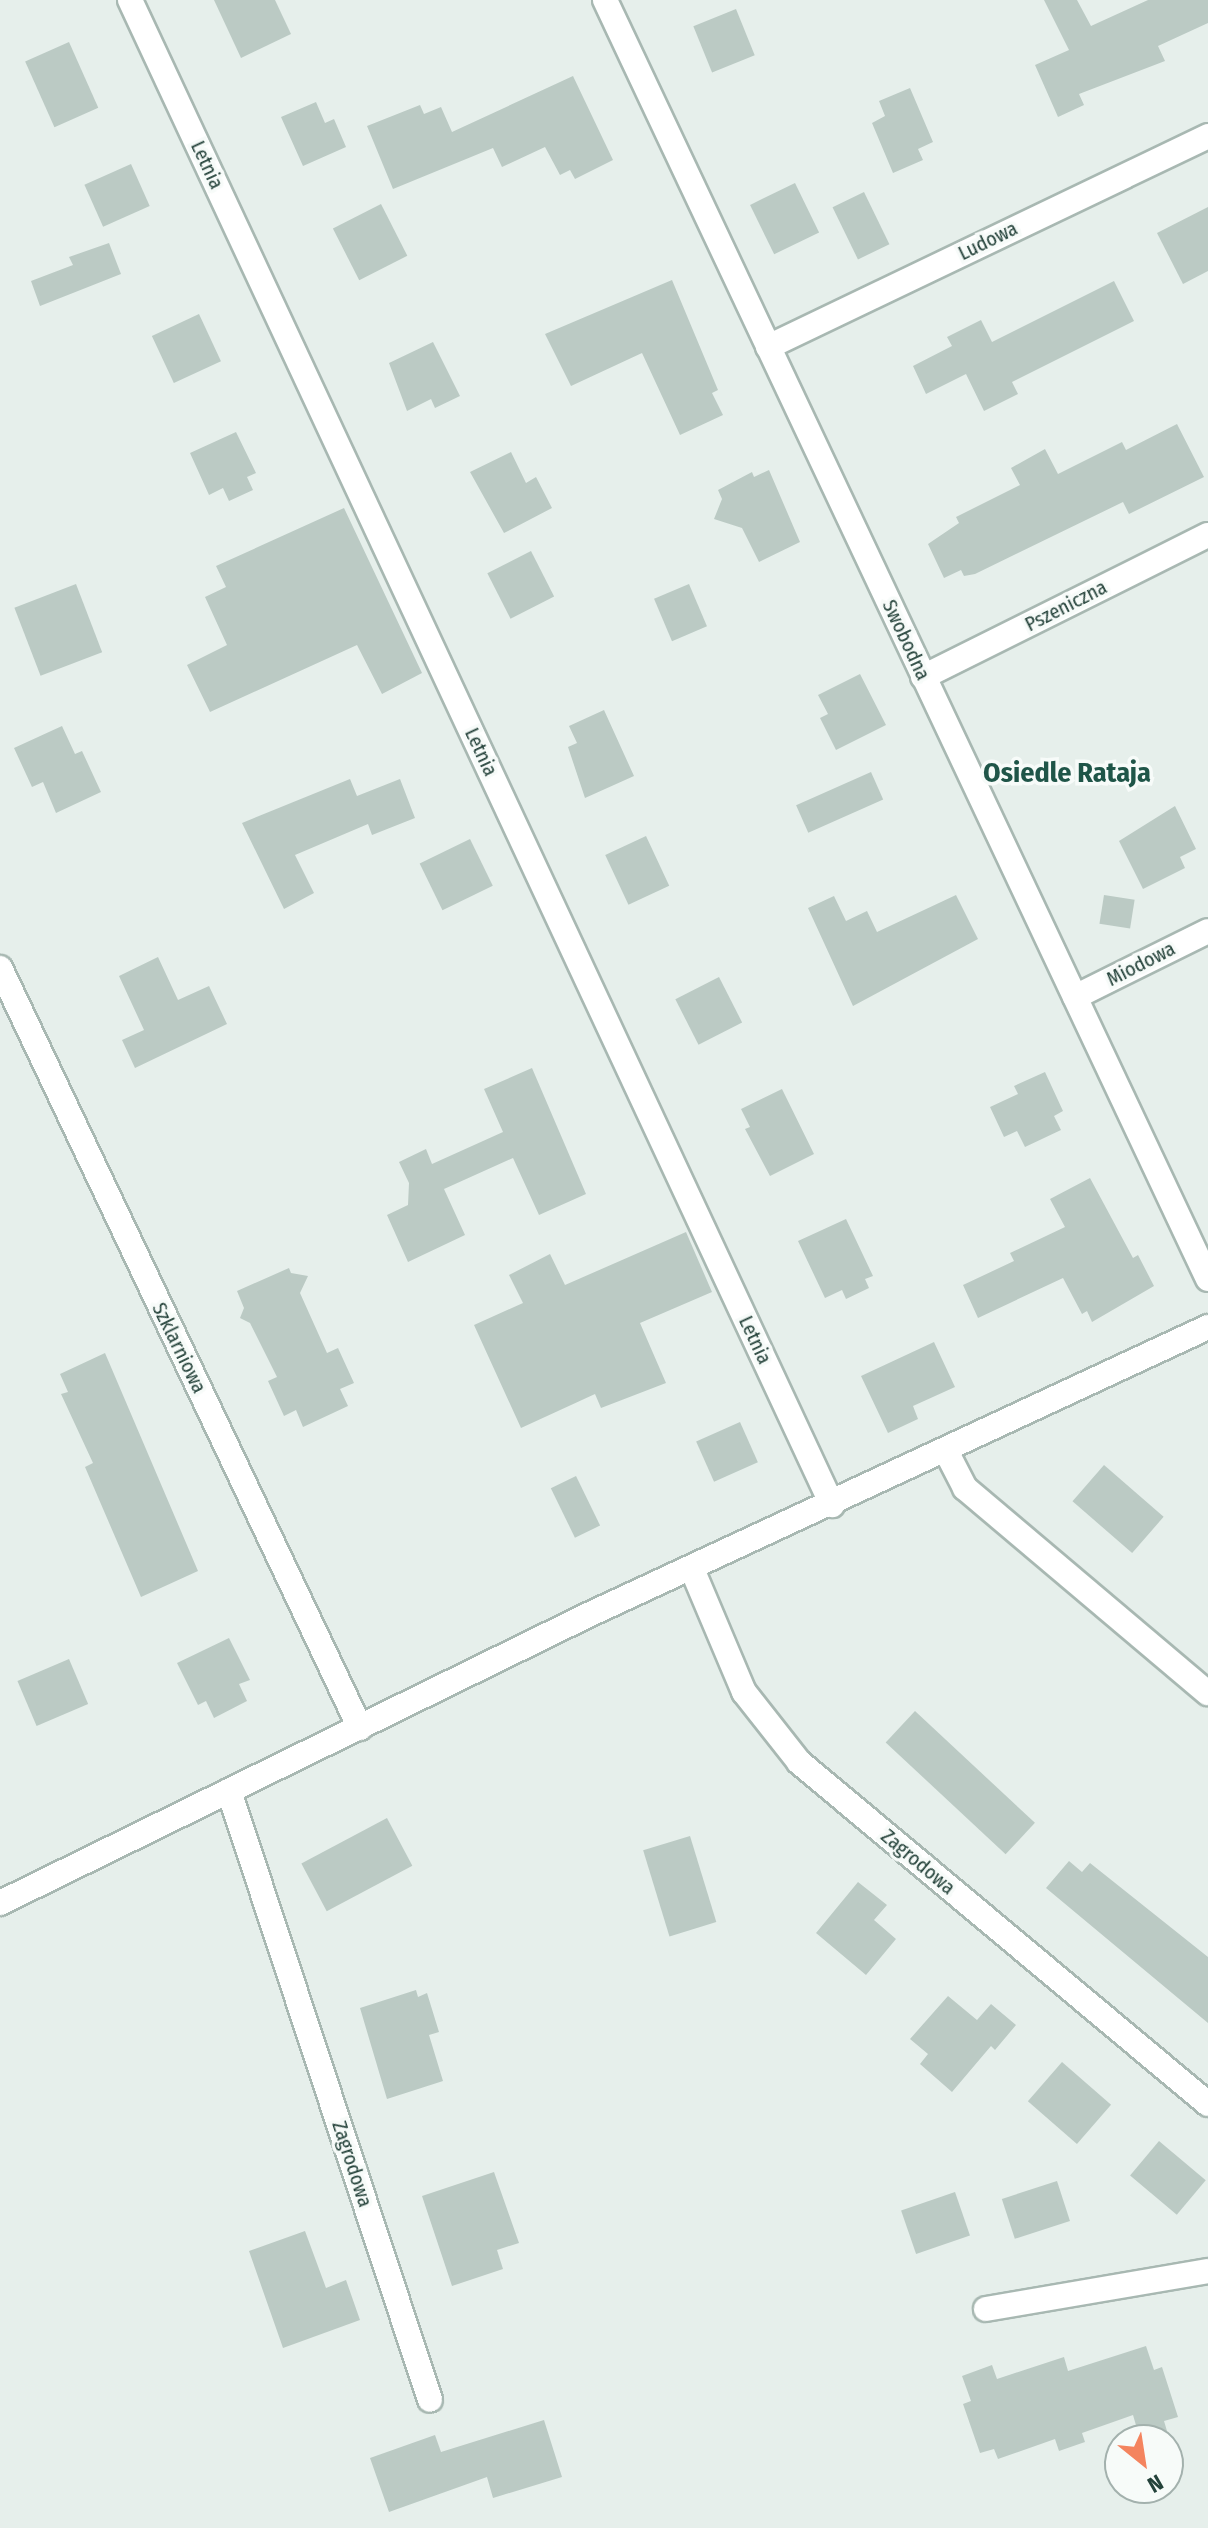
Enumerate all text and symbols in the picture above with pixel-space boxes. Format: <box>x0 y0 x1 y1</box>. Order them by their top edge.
street label: Letnia <box>186 137 228 193</box>
street label: Ludowa <box>954 216 1022 266</box>
street label: Pszeniczna <box>1021 575 1111 637</box>
street label: Swobodna <box>877 596 935 684</box>
street label: Letnia <box>460 724 502 780</box>
district label: Osiedle Rataja <box>983 756 1151 790</box>
street label: Miodowa <box>1103 937 1179 991</box>
street label: Szklarniowa <box>147 1299 211 1397</box>
street label: Letnia <box>734 1312 776 1368</box>
street label: Zagrodowa <box>876 1824 960 1900</box>
street label: Zagrodowa <box>327 2118 377 2210</box>
north arrow <box>1104 2424 1184 2504</box>
text: N <box>1143 2468 1168 2498</box>

